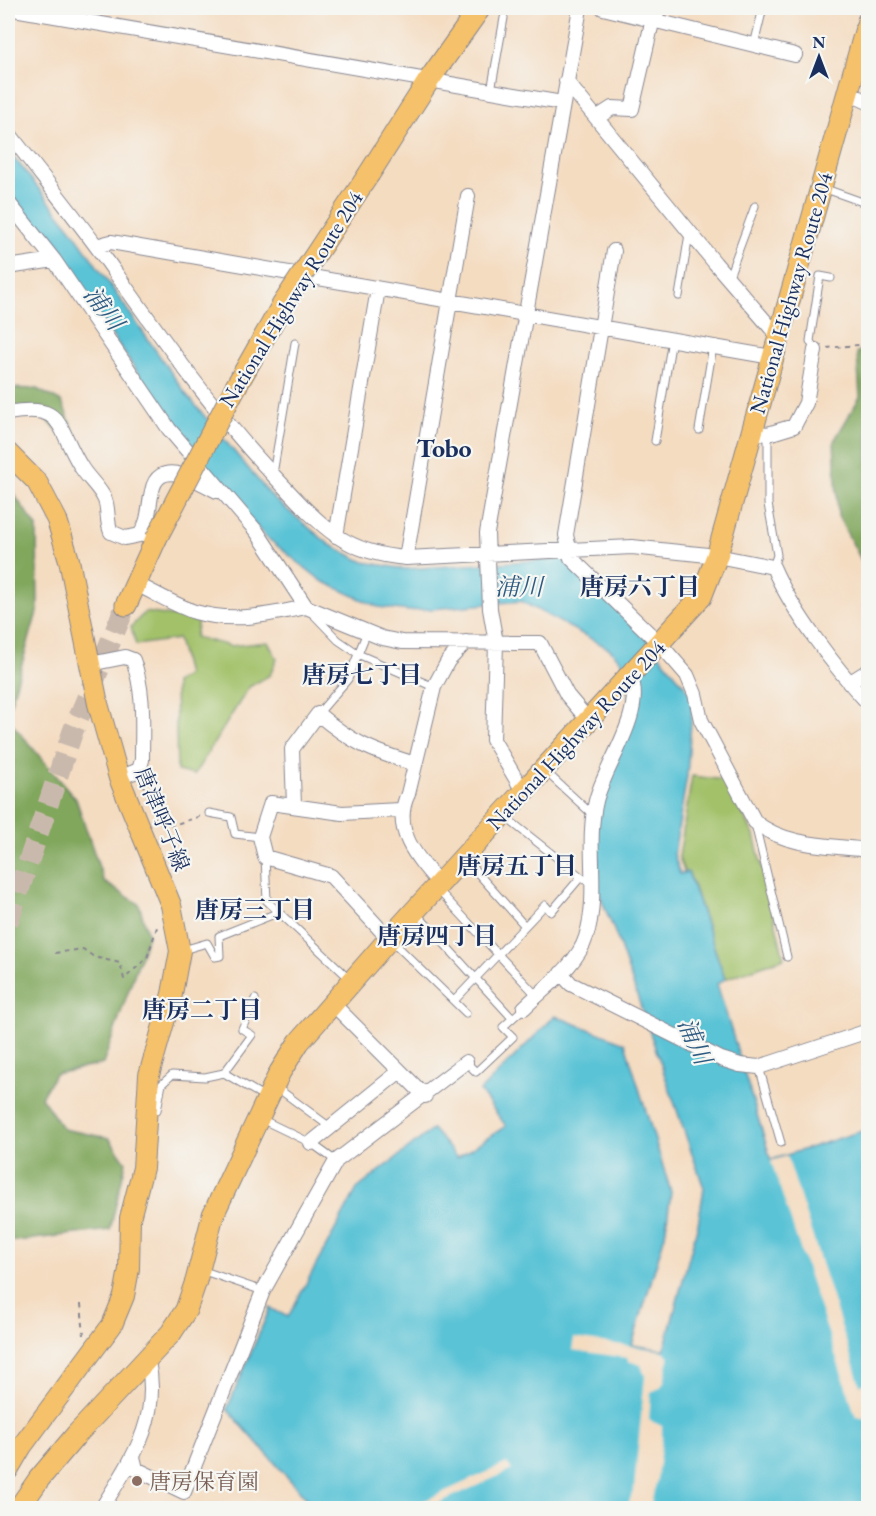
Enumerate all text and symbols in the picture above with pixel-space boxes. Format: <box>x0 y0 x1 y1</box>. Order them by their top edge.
north arrow <box>789 27 849 87</box>
text: N <box>813 32 826 53</box>
street label: National Highway Route 204 <box>743 168 840 417</box>
street label: National Highway Route 204 <box>212 185 370 413</box>
water label: 浦川 <box>77 280 133 339</box>
district label: Tobo <box>416 431 472 465</box>
water label: 浦川 <box>495 571 546 602</box>
district label: 唐房六丁目 <box>580 571 700 602</box>
street label: National Highway Route 204 <box>480 633 672 836</box>
district label: 唐房七丁目 <box>302 659 422 690</box>
street label: 唐津呼子線 <box>128 763 196 875</box>
district label: 唐房五丁目 <box>457 850 577 881</box>
district label: 唐房三丁目 <box>195 894 315 925</box>
district label: 唐房四丁目 <box>377 920 497 951</box>
district label: 唐房二丁目 <box>142 994 262 1025</box>
water label: 浦川 <box>671 1013 720 1072</box>
place label: 唐房保育園 <box>149 1467 259 1496</box>
marker: 唐房保育園 <box>130 1474 144 1488</box>

